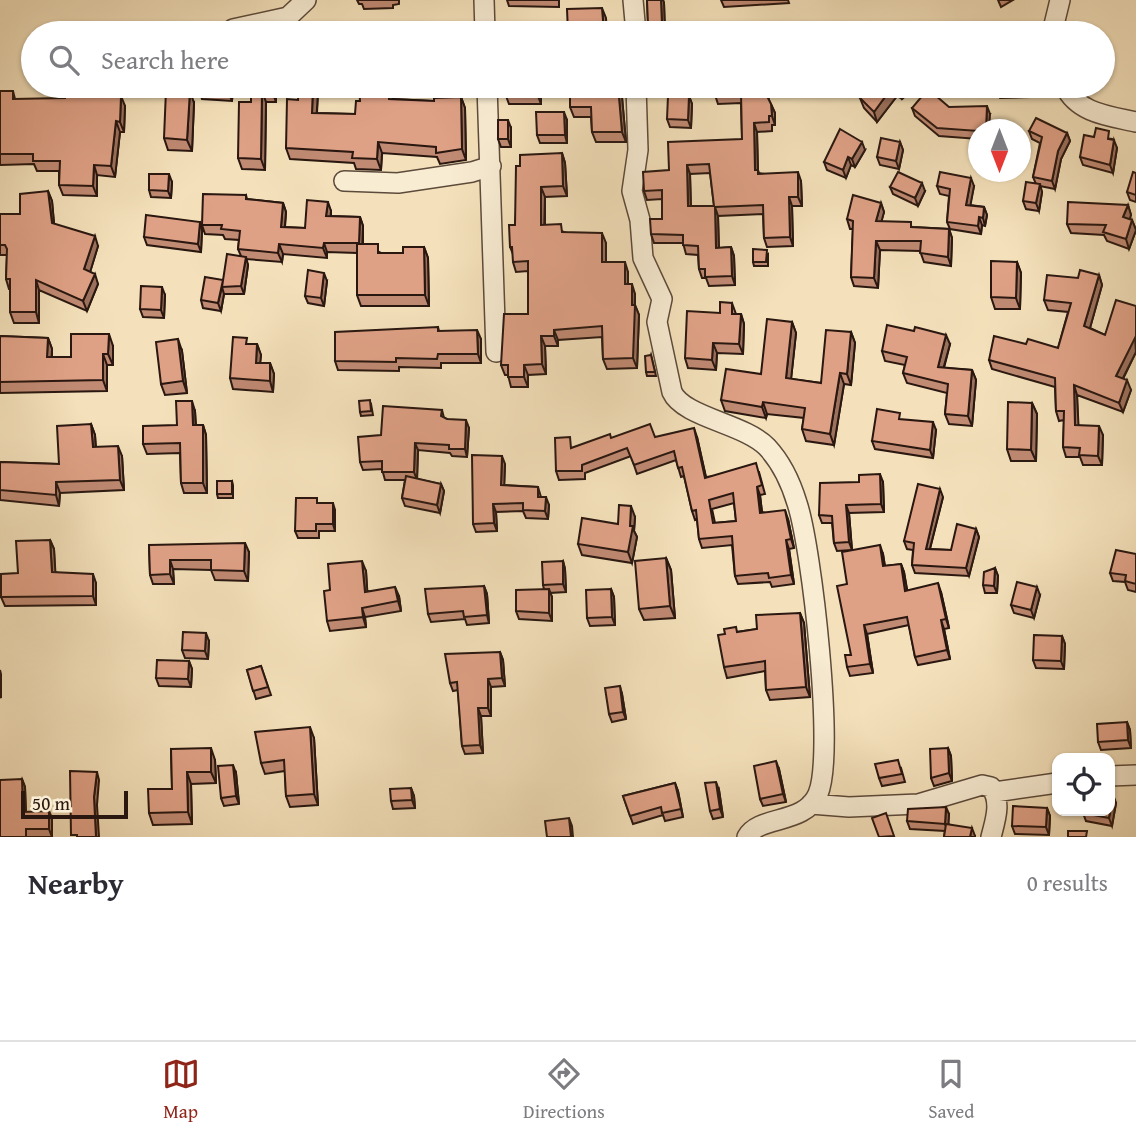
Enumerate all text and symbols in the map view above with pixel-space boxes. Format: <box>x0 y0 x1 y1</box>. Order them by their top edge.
search box <box>21 21 1115 98</box>
text: Search here <box>101 40 229 79</box>
icon: search <box>45 41 83 79</box>
north arrow <box>968 119 1031 182</box>
map controls <box>1052 753 1115 816</box>
button: locate <box>1052 753 1115 816</box>
scale bar <box>21 788 128 820</box>
text: 50 m <box>32 789 70 817</box>
text: Nearby <box>28 861 124 905</box>
text: 0 results <box>1027 866 1108 899</box>
tab: Map <box>162 1055 200 1125</box>
tab: Directions <box>523 1055 605 1125</box>
tab: Saved <box>928 1055 974 1125</box>

